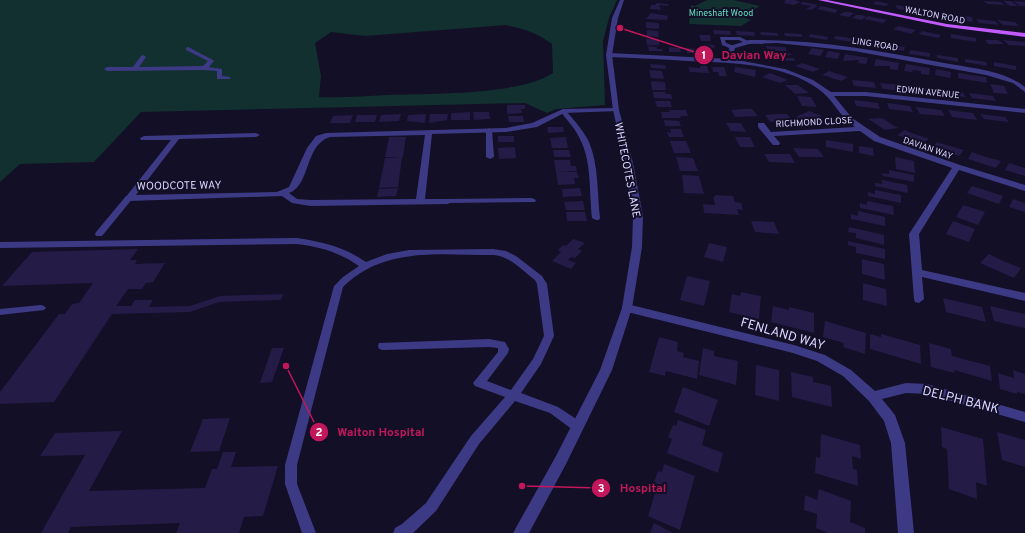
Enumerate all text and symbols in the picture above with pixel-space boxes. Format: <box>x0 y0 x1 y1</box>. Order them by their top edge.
street label: WALTON ROAD <box>904 4 966 27</box>
park label: Mineshaft Wood <box>689 8 753 19</box>
street label: LING ROAD <box>851 35 899 54</box>
callout: Davian Way <box>694 43 795 67</box>
text: 1 <box>702 48 706 64</box>
text: Davian Way <box>722 48 787 64</box>
street label: EDWIN AVENUE <box>896 84 960 101</box>
street label: RICHMOND CLOSE <box>775 115 853 130</box>
street label: WHITECOTES LANE <box>611 121 643 219</box>
street label: DAVIAN WAY <box>902 135 954 162</box>
street label: WOODCOTE WAY <box>136 178 222 194</box>
street label: FENLAND WAY <box>738 315 827 355</box>
street label: DELPH BANK <box>920 384 1001 418</box>
callout: Walton Hospital <box>309 420 433 444</box>
text: 2 <box>315 425 323 441</box>
text: Walton Hospital <box>337 425 425 441</box>
callout: Hospital <box>591 476 674 500</box>
text: 3 <box>597 481 605 497</box>
text: Hospital <box>620 481 666 497</box>

